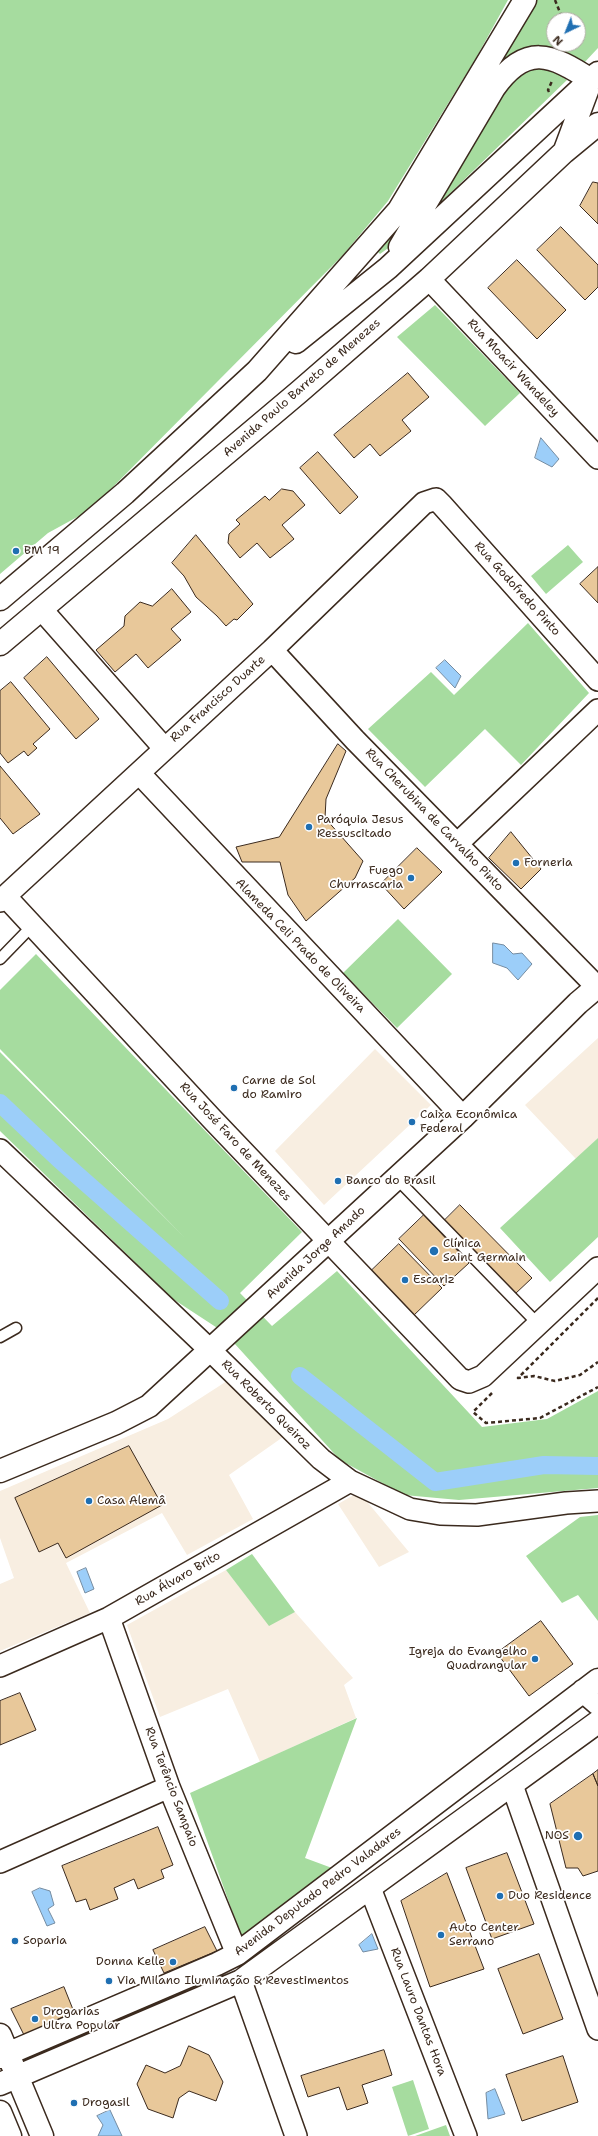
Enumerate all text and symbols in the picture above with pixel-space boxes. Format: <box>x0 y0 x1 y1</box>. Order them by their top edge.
north arrow <box>546 12 586 52</box>
text: N <box>550 32 566 49</box>
street label: Avenida Paulo Barreto de Menezes <box>220 316 384 460</box>
street label: Rua Moacir Wandeley <box>464 316 562 420</box>
street label: Rua Godofredo Pinto <box>471 539 563 639</box>
place label: BM 19 <box>24 544 60 558</box>
marker: BM 19 <box>11 546 21 556</box>
street label: Rua Francisco Duarte <box>167 653 269 745</box>
street label: Rua Cherubina de Carvalho Pinto <box>362 746 506 894</box>
place label: Paróquia Jesus Ressuscitado <box>317 813 404 841</box>
marker: Paróquia Jesus Ressuscitado <box>304 822 314 832</box>
place label: Forneria <box>524 856 572 870</box>
marker: Forneria <box>511 858 521 868</box>
place label: Fuego Churrascaria <box>329 864 403 892</box>
marker: Fuego Churrascaria <box>406 873 416 883</box>
street label: Alameda Celi Prado de Oliveira <box>232 876 368 1016</box>
place label: Carne de Sol do Ramiro <box>242 1074 316 1102</box>
street label: Rua José Faro de Menezes <box>176 1080 294 1204</box>
marker: Carne de Sol do Ramiro <box>229 1083 239 1093</box>
place label: Caixa Econômica Federal <box>420 1108 517 1136</box>
marker: Caixa Econômica Federal <box>407 1117 417 1127</box>
place label: Banco do Brasil <box>346 1174 436 1188</box>
marker: Banco do Brasil <box>333 1176 343 1186</box>
street label: Avenida Jorge Amado <box>264 1204 368 1302</box>
place label: Clínica Saint Germain <box>443 1237 526 1265</box>
marker: Clínica Saint Germain <box>428 1245 440 1257</box>
place label: Escariz <box>413 1273 455 1287</box>
marker: Escariz <box>400 1275 410 1285</box>
street label: Rua Roberto Queiroz <box>218 1357 314 1453</box>
place label: Casa Alemâ <box>97 1494 166 1508</box>
marker: Casa Alemâ <box>84 1496 94 1506</box>
street label: Rua Álvaro Brito <box>133 1549 223 1609</box>
place label: Igreja do Evangelho Quadrangular <box>409 1645 527 1673</box>
marker: Igreja do Evangelho Quadrangular <box>530 1654 540 1664</box>
street label: Rua Terêncio Sampaio <box>141 1725 201 1849</box>
street label: Avenida Deputado Pedro Valadares <box>232 1825 404 1959</box>
place label: NOS <box>545 1829 569 1843</box>
marker: NOS <box>572 1830 584 1842</box>
place label: Duo Residence <box>508 1889 592 1903</box>
marker: Duo Residence <box>495 1891 505 1901</box>
place label: Auto Center Serrano <box>449 1921 519 1949</box>
marker: Auto Center Serrano <box>436 1930 446 1940</box>
place label: Soparia <box>23 1934 67 1948</box>
marker: Soparia <box>10 1936 20 1946</box>
street label: Rua Lauro Dantas Hora <box>387 1946 449 2078</box>
place label: Donna Kelle <box>96 1955 165 1969</box>
marker: Donna Kelle <box>168 1957 178 1967</box>
place label: Via Milano Iluminação & Revestimentos <box>117 1974 349 1988</box>
marker: Via Milano Iluminação & Revestimentos <box>104 1976 114 1986</box>
place label: Drogarias Ultra Popular <box>43 2005 120 2033</box>
marker: Drogarias Ultra Popular <box>30 2014 40 2024</box>
place label: Drogasil <box>82 2096 130 2110</box>
marker: Drogasil <box>69 2098 79 2108</box>

